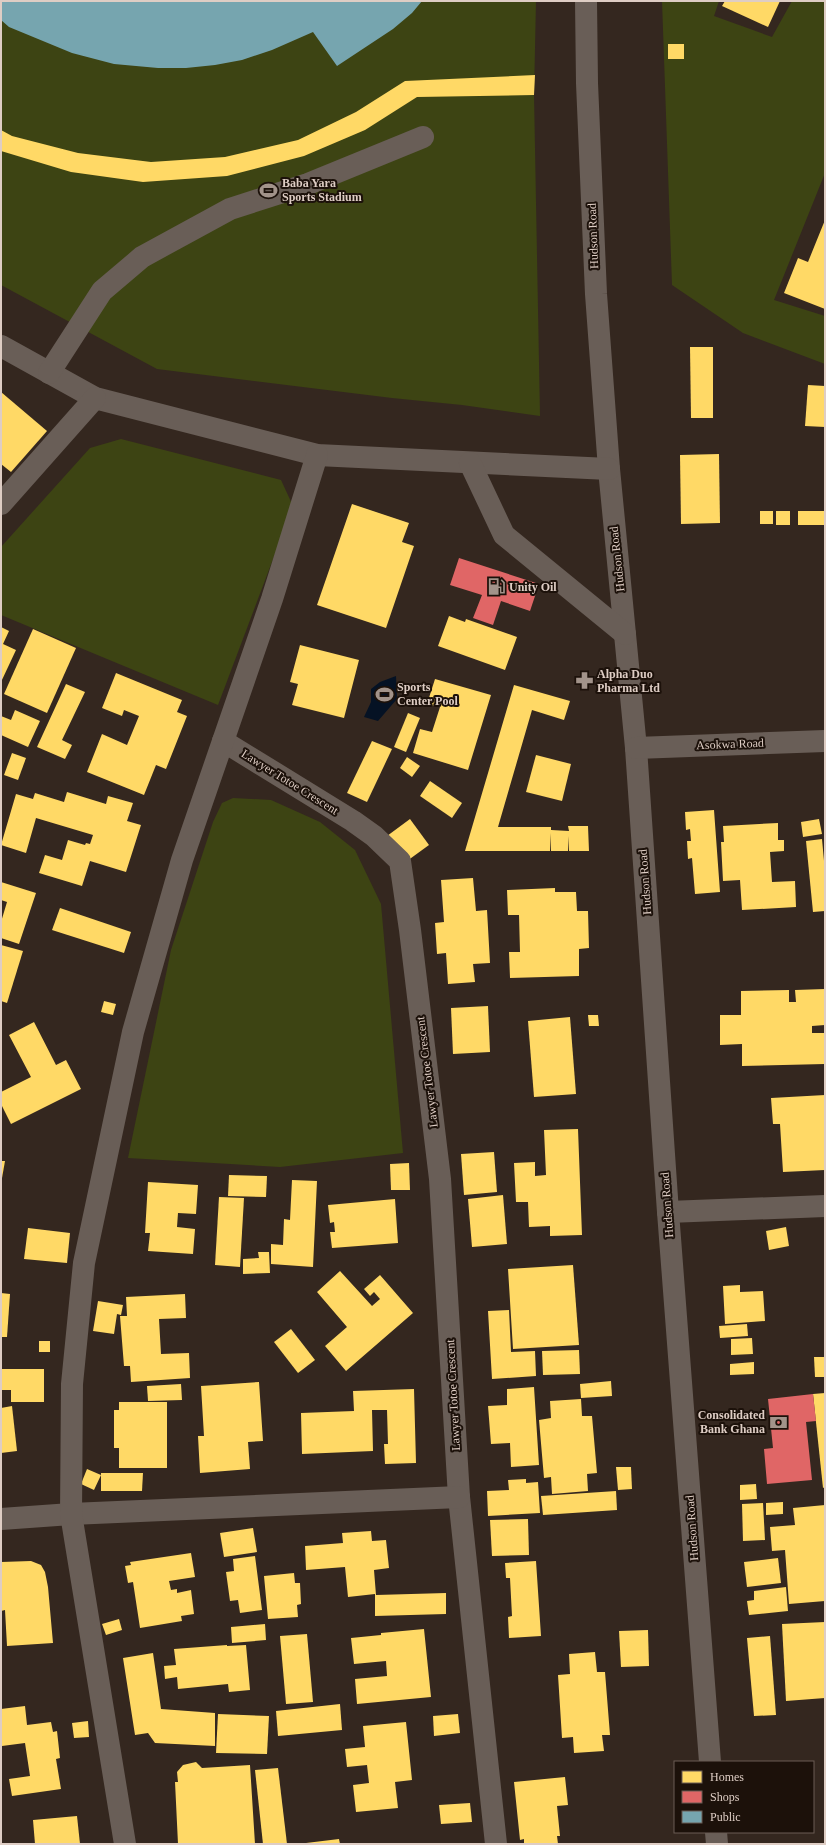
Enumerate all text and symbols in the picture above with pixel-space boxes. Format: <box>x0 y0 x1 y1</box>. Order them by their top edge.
place label: Baba Yara Sports Stadium <box>282 176 362 204</box>
sports icon: Baba Yara Sports Stadium <box>259 180 279 200</box>
street label: Hudson Road <box>585 203 601 269</box>
street label: Hudson Road <box>607 526 627 592</box>
fuel station icon: Unity Oil <box>486 577 506 597</box>
place label: Unity Oil <box>509 580 557 594</box>
place label: Alpha Duo Pharma Ltd <box>597 667 660 695</box>
pharmacy icon: Alpha Duo Pharma Ltd <box>574 671 594 691</box>
place label: Sports Center Pool <box>397 680 458 708</box>
sports icon: Sports Center Pool <box>374 684 394 704</box>
street label: Asokwa Road <box>696 736 764 752</box>
street label: Lawyer Totoe Crescent <box>239 747 342 818</box>
street label: Hudson Road <box>636 849 654 915</box>
street label: Lawyer Totoe Crescent <box>413 1015 441 1128</box>
street label: Hudson Road <box>658 1172 676 1238</box>
street label: Lawyer Totoe Crescent <box>443 1338 463 1451</box>
place label: Consolidated Bank Ghana <box>698 1408 765 1436</box>
bank icon: Consolidated Bank Ghana <box>768 1412 788 1432</box>
street label: Hudson Road <box>683 1495 701 1561</box>
legend <box>674 1761 814 1833</box>
text: Homes <box>710 1770 744 1784</box>
text: Shops <box>710 1790 740 1804</box>
text: Public <box>710 1810 741 1824</box>

